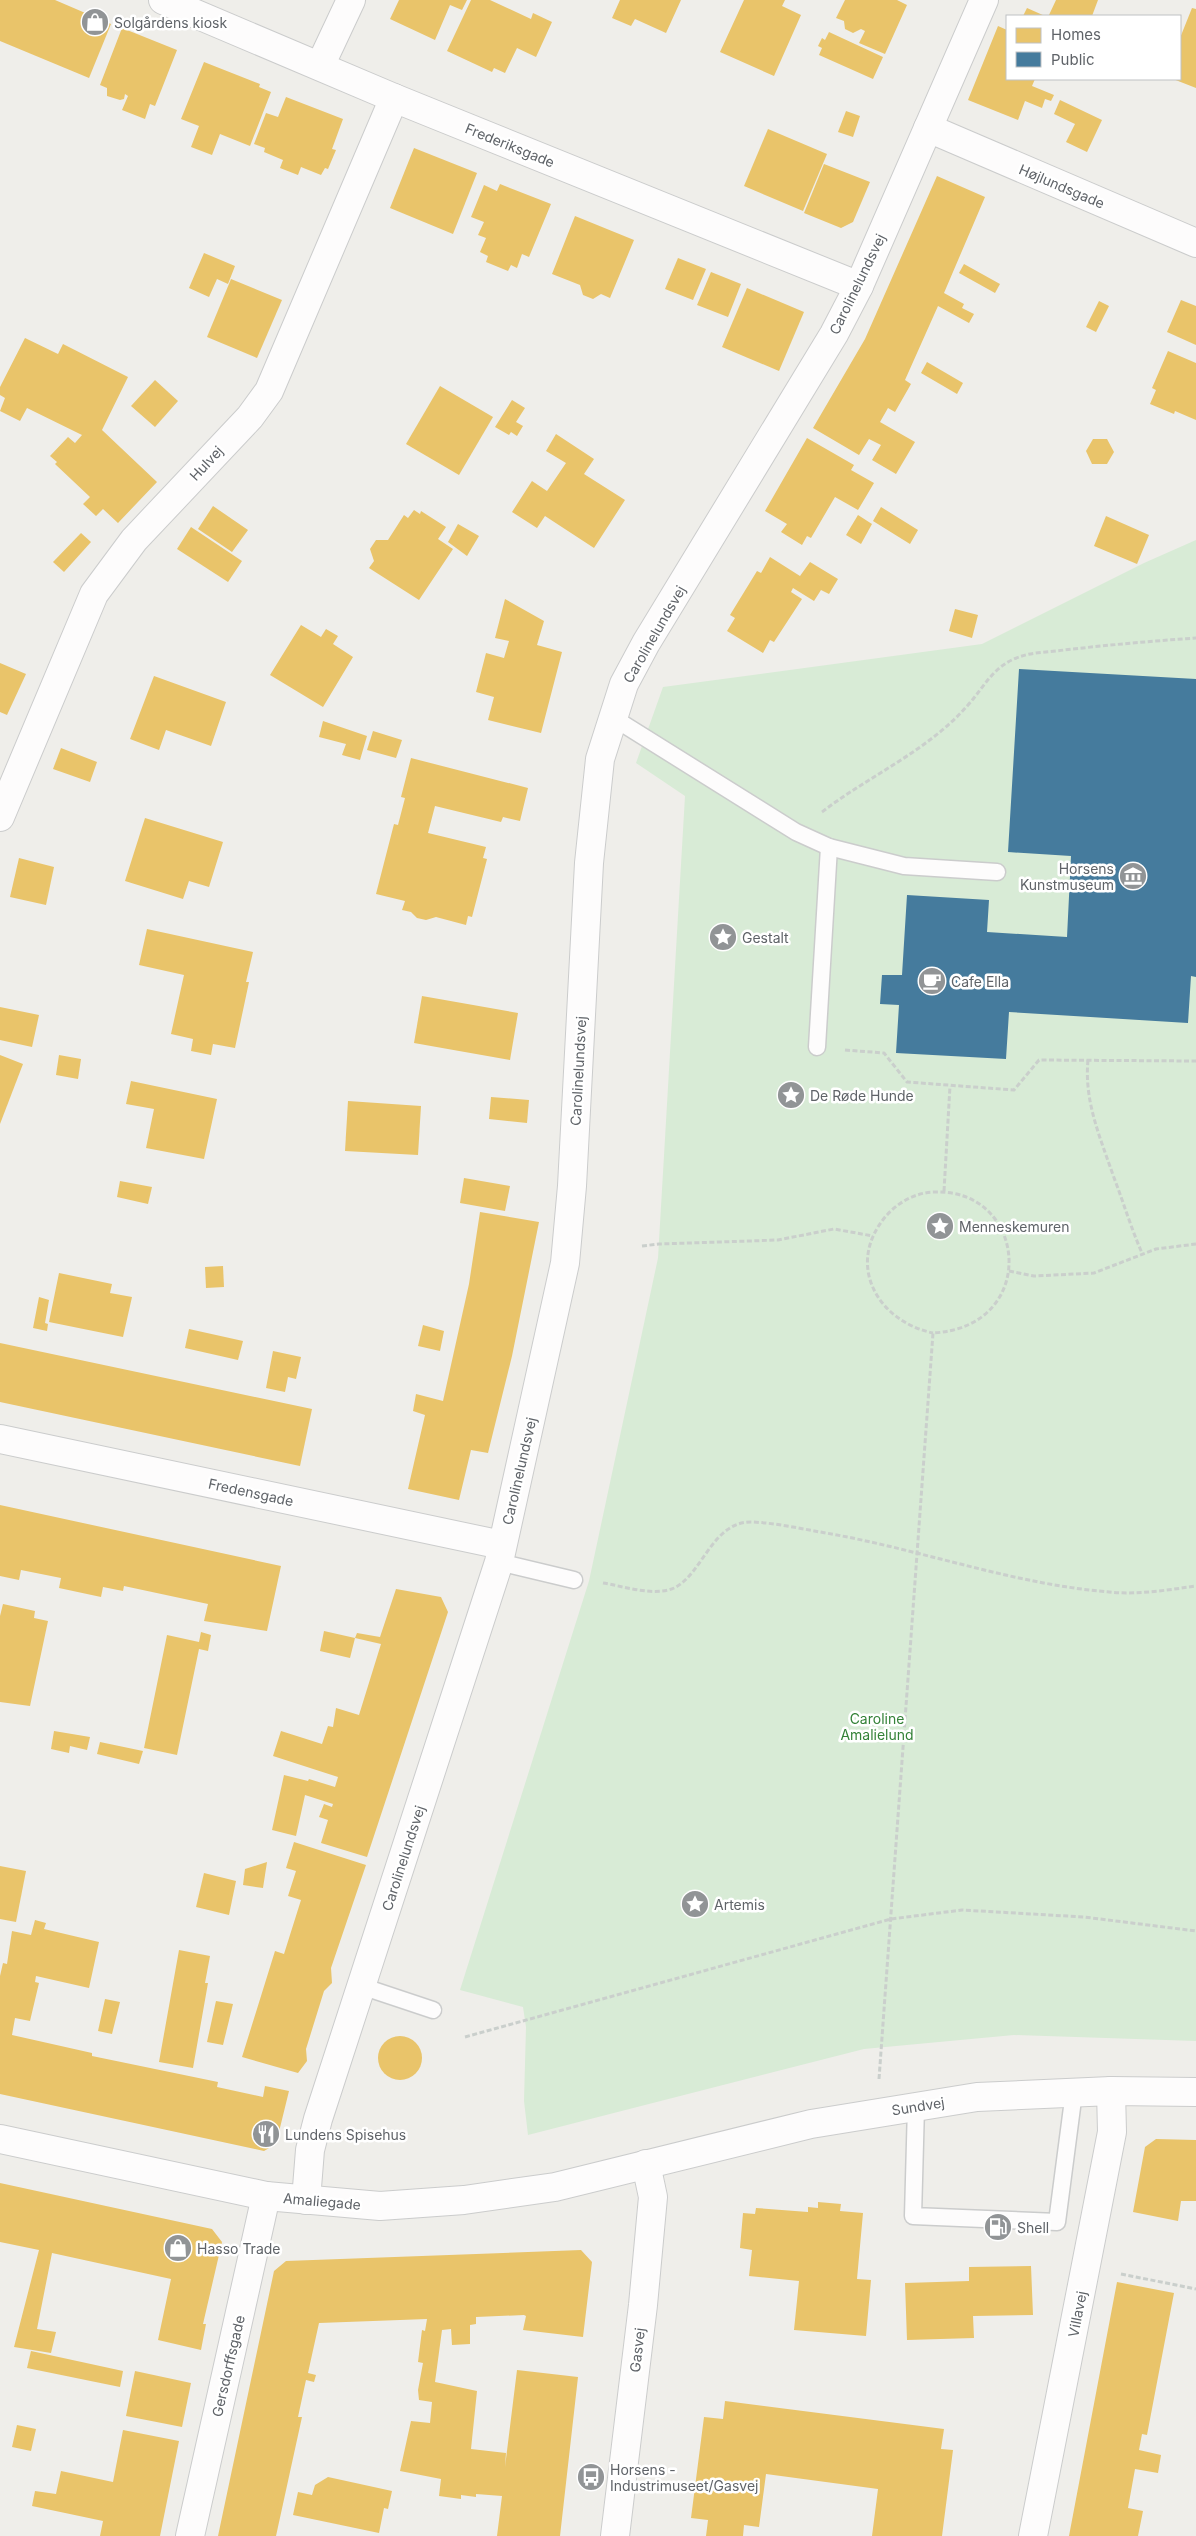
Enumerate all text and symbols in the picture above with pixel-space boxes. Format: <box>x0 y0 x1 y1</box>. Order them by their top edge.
shop icon: Solgårdens kiosk <box>80 7 110 37</box>
place label: Solgårdens kiosk <box>114 14 227 31</box>
legend <box>1006 15 1181 80</box>
text: Homes <box>1051 25 1101 44</box>
text: Public <box>1051 50 1094 69</box>
street label: Frederiksgade <box>463 119 557 171</box>
street label: Højlundsgade <box>1017 160 1107 212</box>
street label: Carolinelundsvej <box>825 231 889 337</box>
street label: Hulvej <box>186 442 226 484</box>
street label: Carolinelundsvej <box>619 582 689 686</box>
place label: Horsens Kunstmuseum <box>1020 860 1114 893</box>
museum icon: Horsens Kunstmuseum <box>1118 861 1148 891</box>
place icon: Gestalt <box>708 922 738 952</box>
place label: Gestalt <box>742 929 789 946</box>
cafe icon: Cafe Ella <box>917 966 947 996</box>
place label: Cafe Ella <box>951 973 1009 990</box>
street label: Carolinelundsvej <box>567 1016 589 1126</box>
place icon: De Røde Hunde <box>776 1080 806 1110</box>
place label: De Røde Hunde <box>810 1087 914 1104</box>
place icon: Menneskemuren <box>925 1211 955 1241</box>
place label: Menneskemuren <box>959 1218 1069 1235</box>
street label: Carolinelundsvej <box>498 1416 540 1526</box>
street label: Fredensgade <box>207 1475 295 1509</box>
park label: Caroline Amalielund <box>840 1710 914 1743</box>
street label: Carolinelundsvej <box>378 1803 428 1913</box>
place icon: Artemis <box>680 1889 710 1919</box>
place label: Artemis <box>714 1896 765 1913</box>
street label: Sundvej <box>890 2093 946 2119</box>
restaurant icon: Lundens Spisehus <box>251 2119 281 2149</box>
place label: Lundens Spisehus <box>285 2126 406 2143</box>
street label: Amaliegade <box>282 2189 362 2213</box>
fuel station icon: Shell <box>983 2212 1013 2242</box>
place label: Shell <box>1017 2219 1049 2236</box>
shop icon: Hasso Trade <box>163 2233 193 2263</box>
place label: Hasso Trade <box>197 2240 281 2257</box>
street label: Villavej <box>1064 2289 1090 2339</box>
street label: Gersdorffsgade <box>208 2314 248 2418</box>
street label: Gasvej <box>626 2327 648 2373</box>
place label: Horsens - Industrimuseet/Gasvej <box>610 2461 758 2494</box>
bus stop icon: Horsens - Industrimuseet/Gasvej <box>576 2462 606 2492</box>

